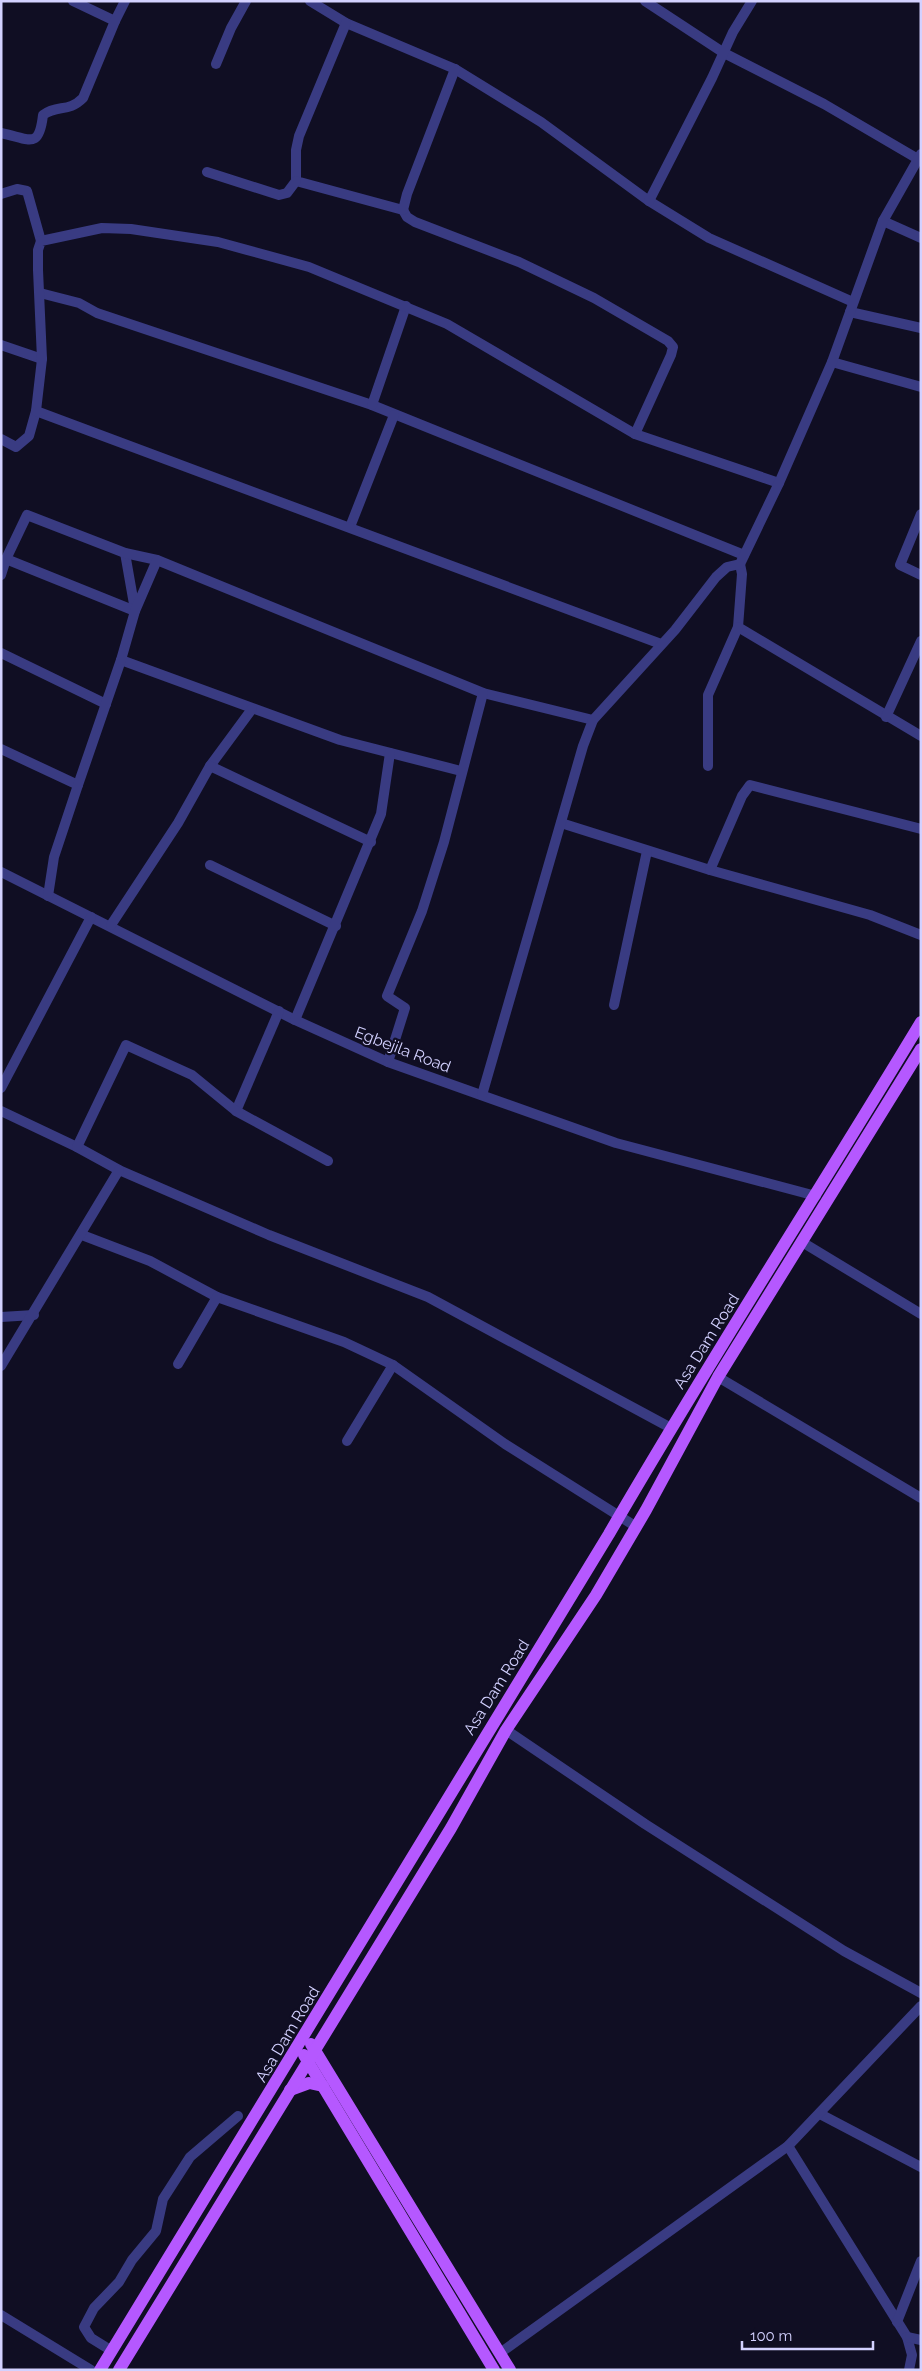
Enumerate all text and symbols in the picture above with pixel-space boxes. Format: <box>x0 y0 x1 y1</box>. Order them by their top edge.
street label: Egbejila Road <box>352 1022 454 1076</box>
street label: Asa Dam Road <box>670 1290 743 1392</box>
street label: Asa Dam Road <box>460 1636 533 1738</box>
street label: Asa Dam Road <box>251 1983 324 2086</box>
scale bar <box>742 2318 873 2350</box>
text: 100 m <box>750 2327 792 2345</box>

